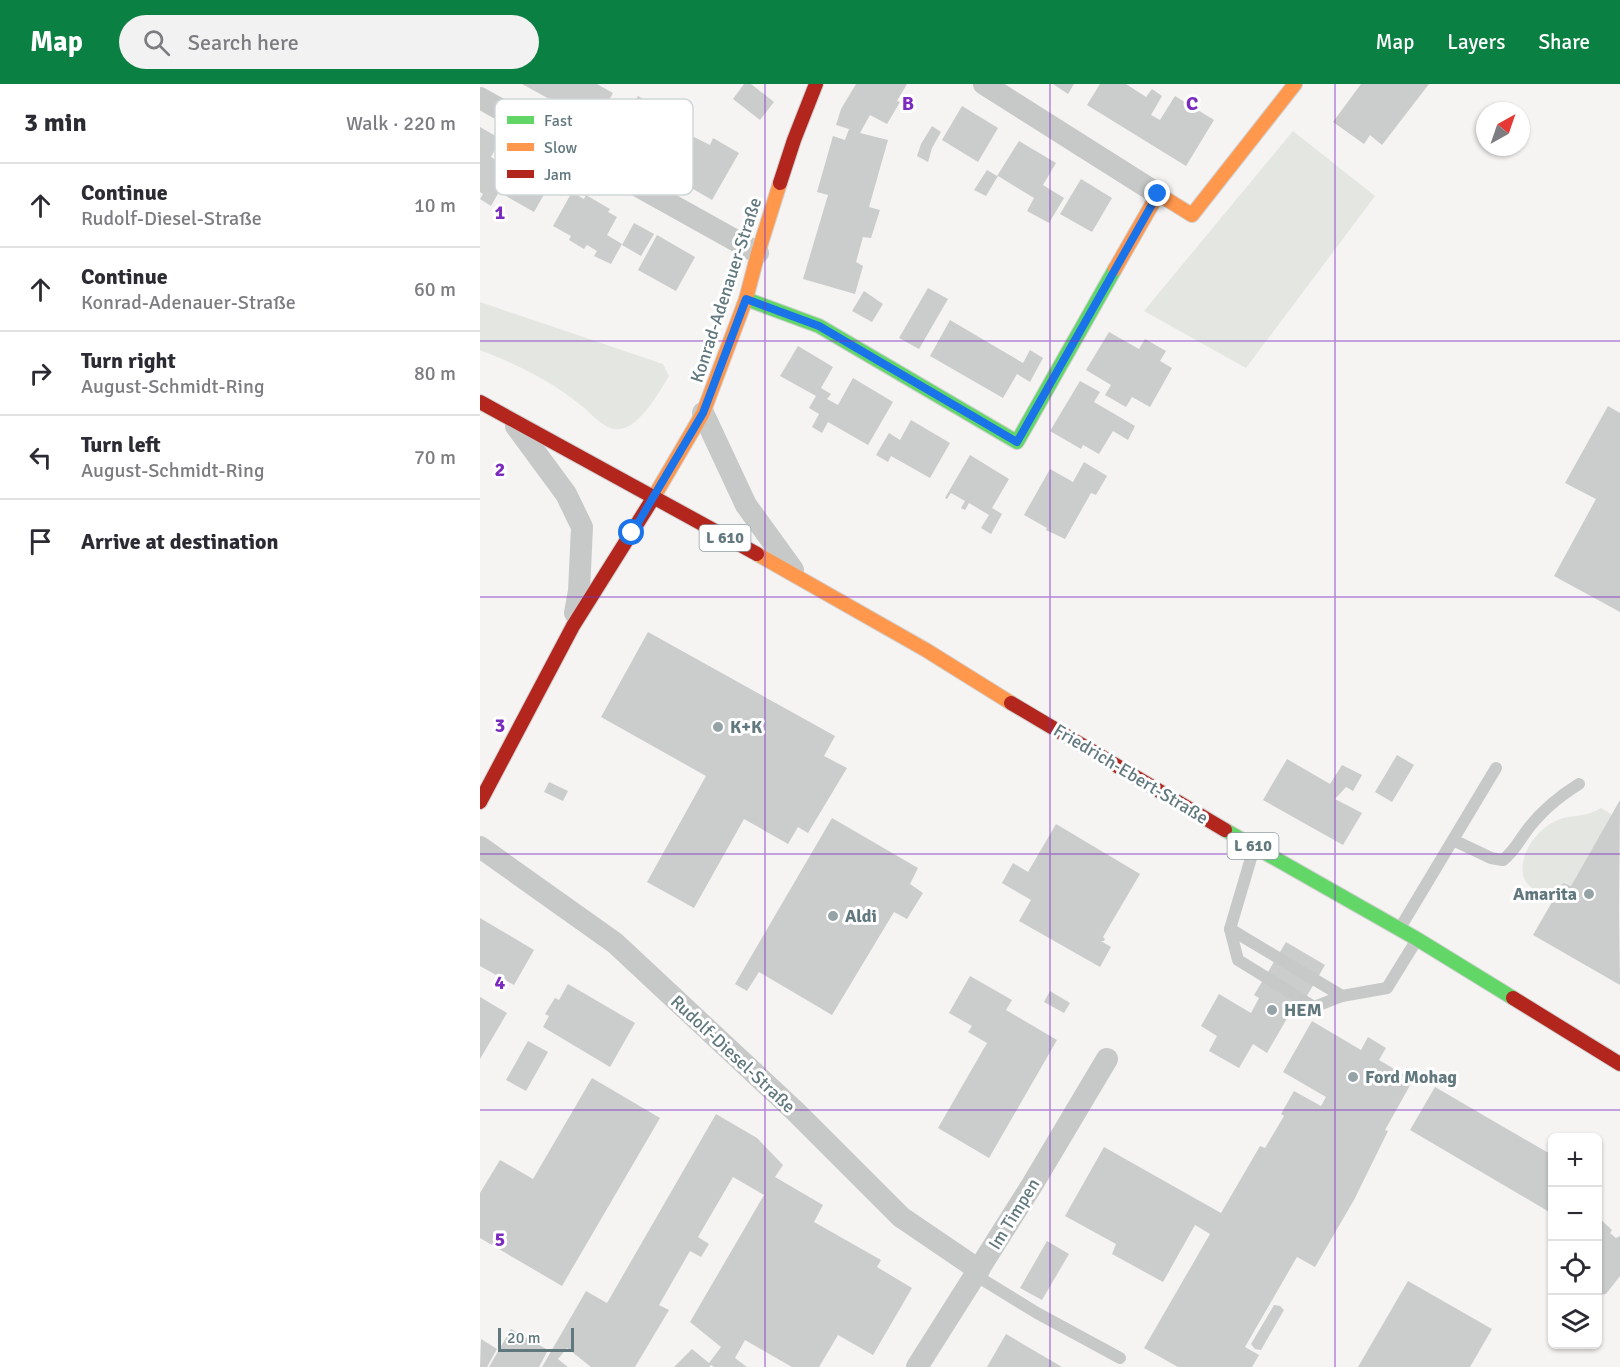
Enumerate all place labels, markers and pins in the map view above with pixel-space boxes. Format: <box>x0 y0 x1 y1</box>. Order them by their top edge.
place label: K+K <box>730 716 763 738</box>
marker: K+K <box>711 720 725 734</box>
place label: Amarita <box>1513 883 1577 905</box>
marker: Amarita <box>1582 887 1596 901</box>
place label: Aldi <box>845 905 877 927</box>
marker: Aldi <box>826 909 840 923</box>
place label: HEM <box>1284 999 1322 1021</box>
marker: HEM <box>1265 1003 1279 1017</box>
place label: Ford Mohag <box>1365 1066 1457 1088</box>
marker: Ford Mohag <box>1346 1070 1360 1084</box>

